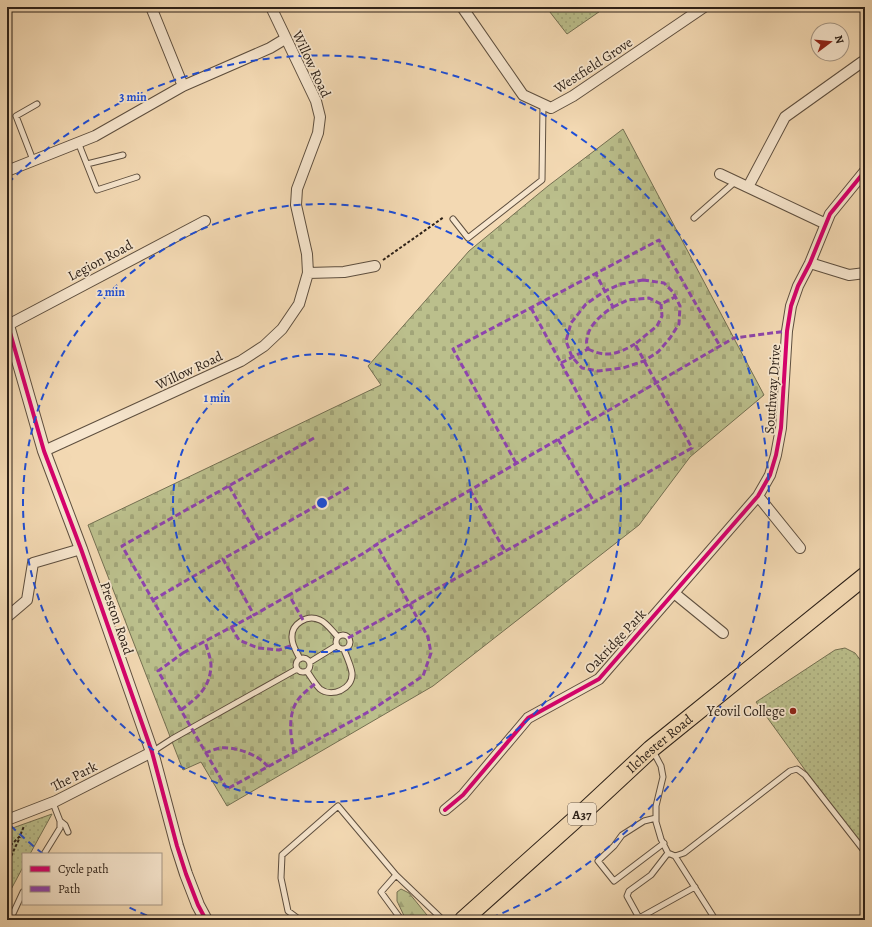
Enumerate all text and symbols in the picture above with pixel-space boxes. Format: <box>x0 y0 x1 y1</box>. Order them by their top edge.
north arrow <box>810 22 850 62</box>
street label: Willow Road <box>287 27 336 101</box>
street label: Westfield Grove <box>550 33 636 98</box>
text: N <box>831 33 847 45</box>
text: 3 min <box>119 89 147 105</box>
street label: Legion Road <box>65 235 136 285</box>
text: 2 min <box>97 284 125 300</box>
street label: Southway Drive <box>760 344 785 435</box>
street label: Willow Road <box>152 346 226 395</box>
text: 1 min <box>204 390 231 406</box>
centre of rings <box>315 496 329 510</box>
street label: Preston Road <box>95 579 138 658</box>
street label: Oakridge Park <box>580 605 650 678</box>
place label: Yeovil College <box>706 702 785 721</box>
marker: Yeovil College <box>788 706 798 716</box>
street label: Ilchester Road <box>622 710 697 778</box>
street label: The Park <box>48 757 100 796</box>
road number: A37 <box>568 803 596 825</box>
legend <box>22 853 162 905</box>
text: Cycle path <box>58 861 109 877</box>
text: Path <box>58 881 81 897</box>

